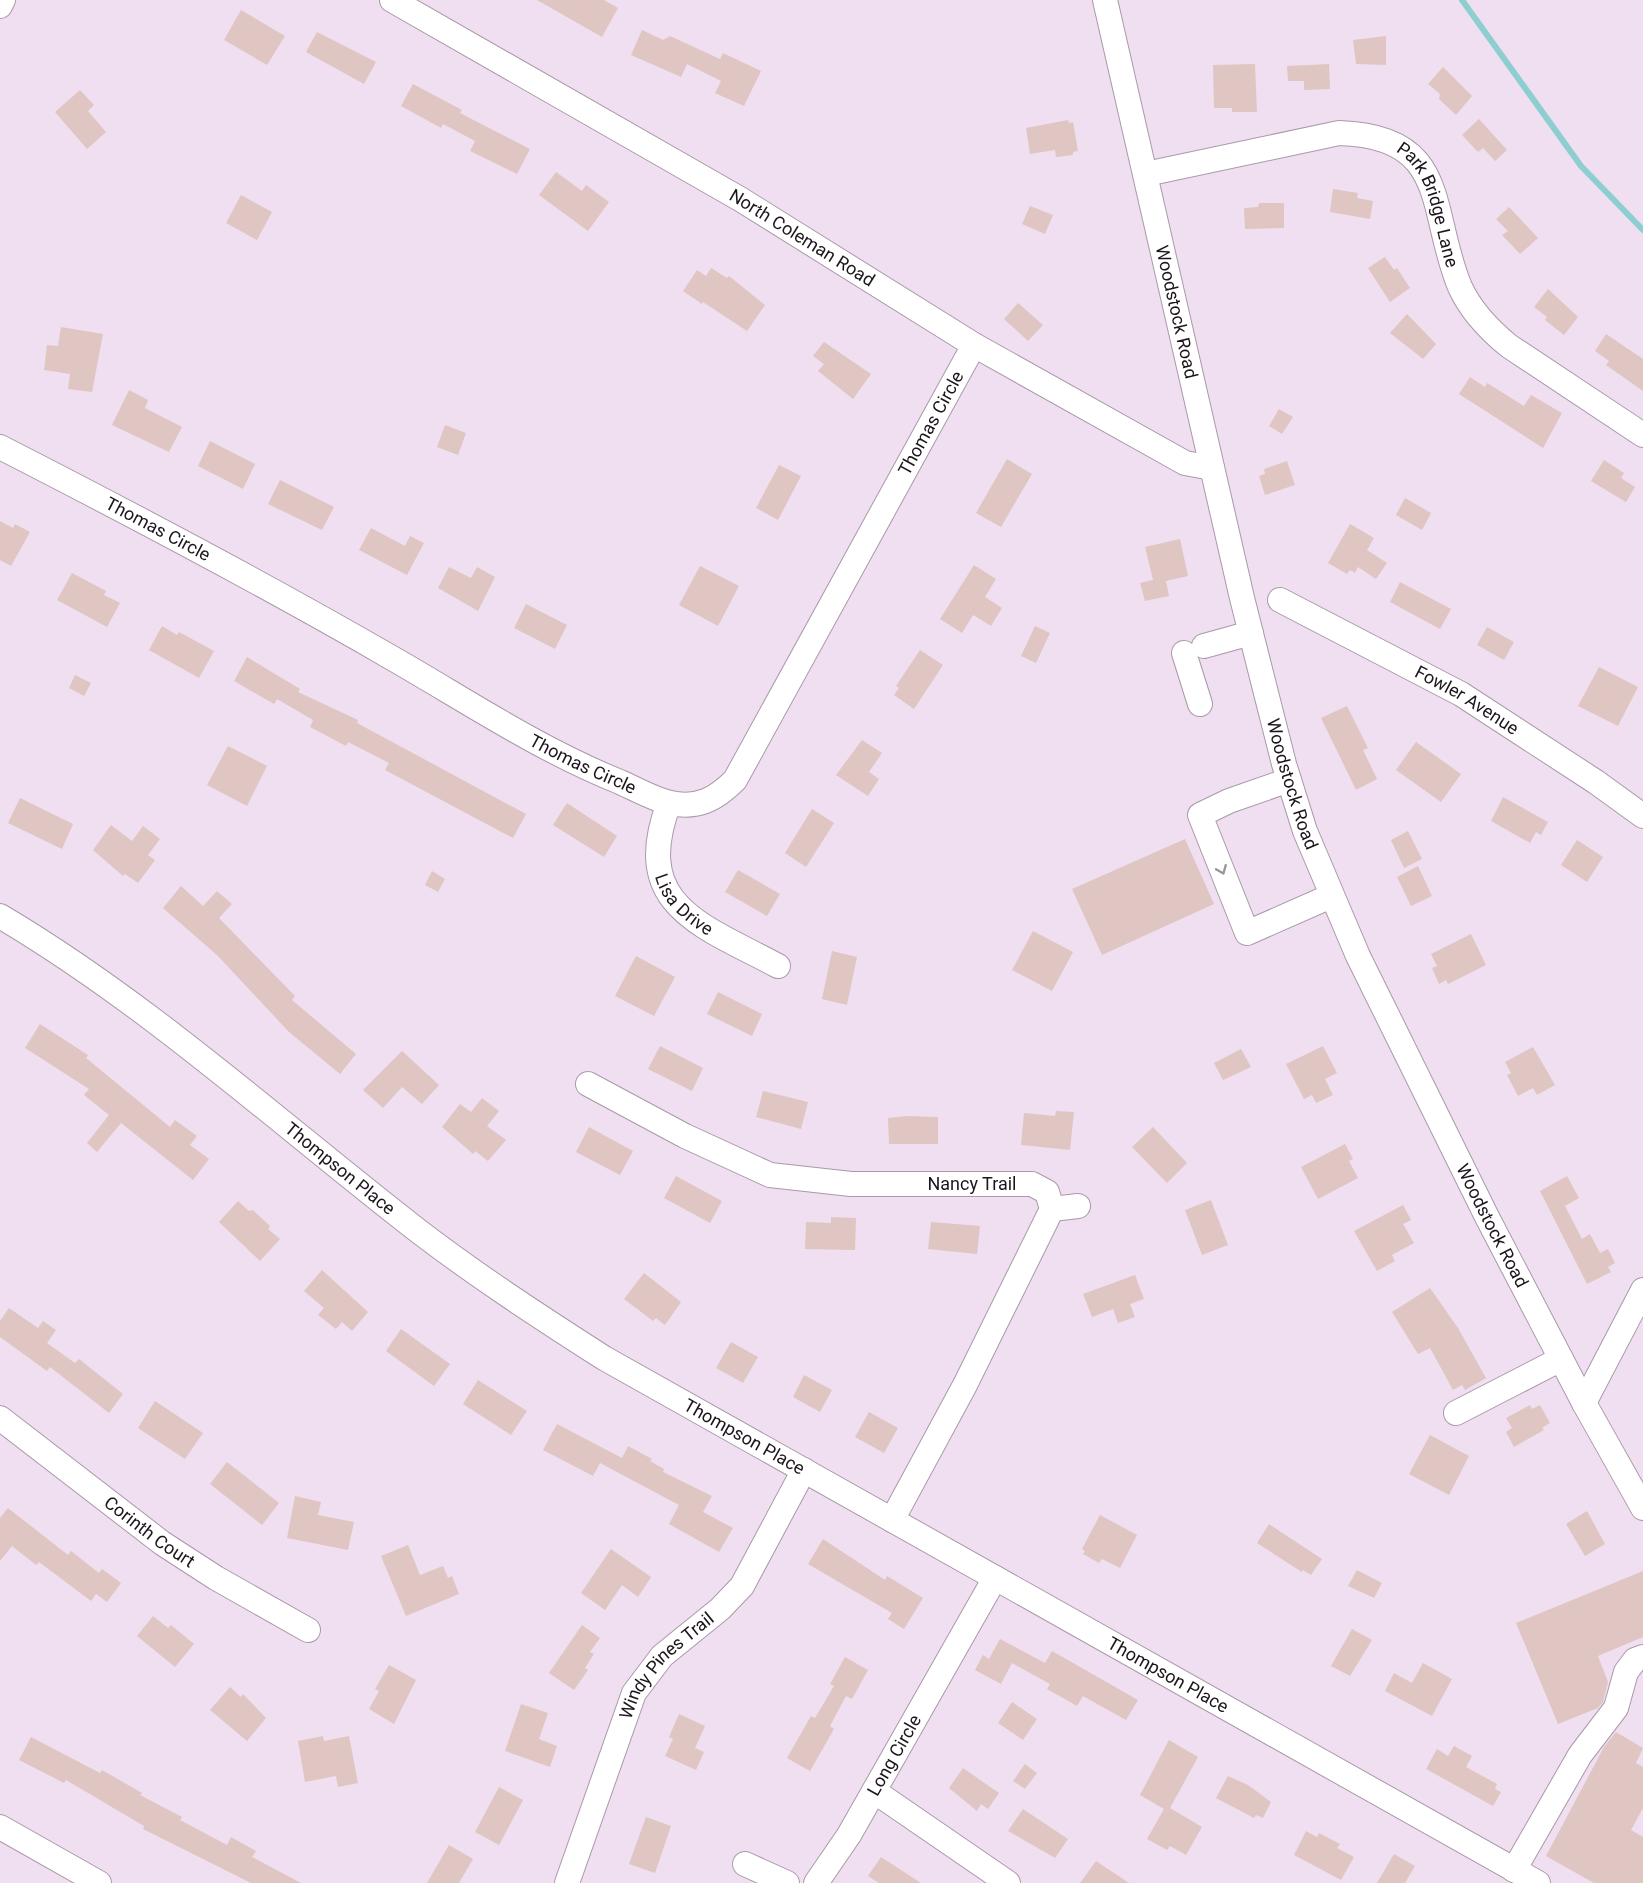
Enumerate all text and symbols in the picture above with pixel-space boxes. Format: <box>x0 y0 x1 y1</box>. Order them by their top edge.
street label: Park Bridge Lane <box>1393 137 1463 270</box>
street label: North Coleman Road <box>726 184 879 290</box>
street label: Woodstock Road <box>1152 243 1202 380</box>
street label: Thomas Circle <box>894 367 968 479</box>
street label: Thomas Circle <box>102 492 214 565</box>
street label: Fowler Avenue <box>1412 661 1523 739</box>
street label: Woodstock Road <box>1263 716 1323 852</box>
street label: Thomas Circle <box>526 730 640 798</box>
one-way arrow <box>1215 863 1227 874</box>
street label: Lisa Drive <box>651 871 717 939</box>
street label: Thompson Place <box>281 1118 400 1219</box>
street label: Woodstock Road <box>1452 1160 1533 1291</box>
street label: Nancy Trail <box>927 1173 1016 1194</box>
street label: Thompson Place <box>680 1394 809 1479</box>
street label: Corinth Court <box>100 1491 199 1572</box>
street label: Windy Pines Trail <box>615 1608 718 1722</box>
street label: Thompson Place <box>1104 1632 1232 1717</box>
street label: Long Circle <box>863 1711 925 1799</box>

